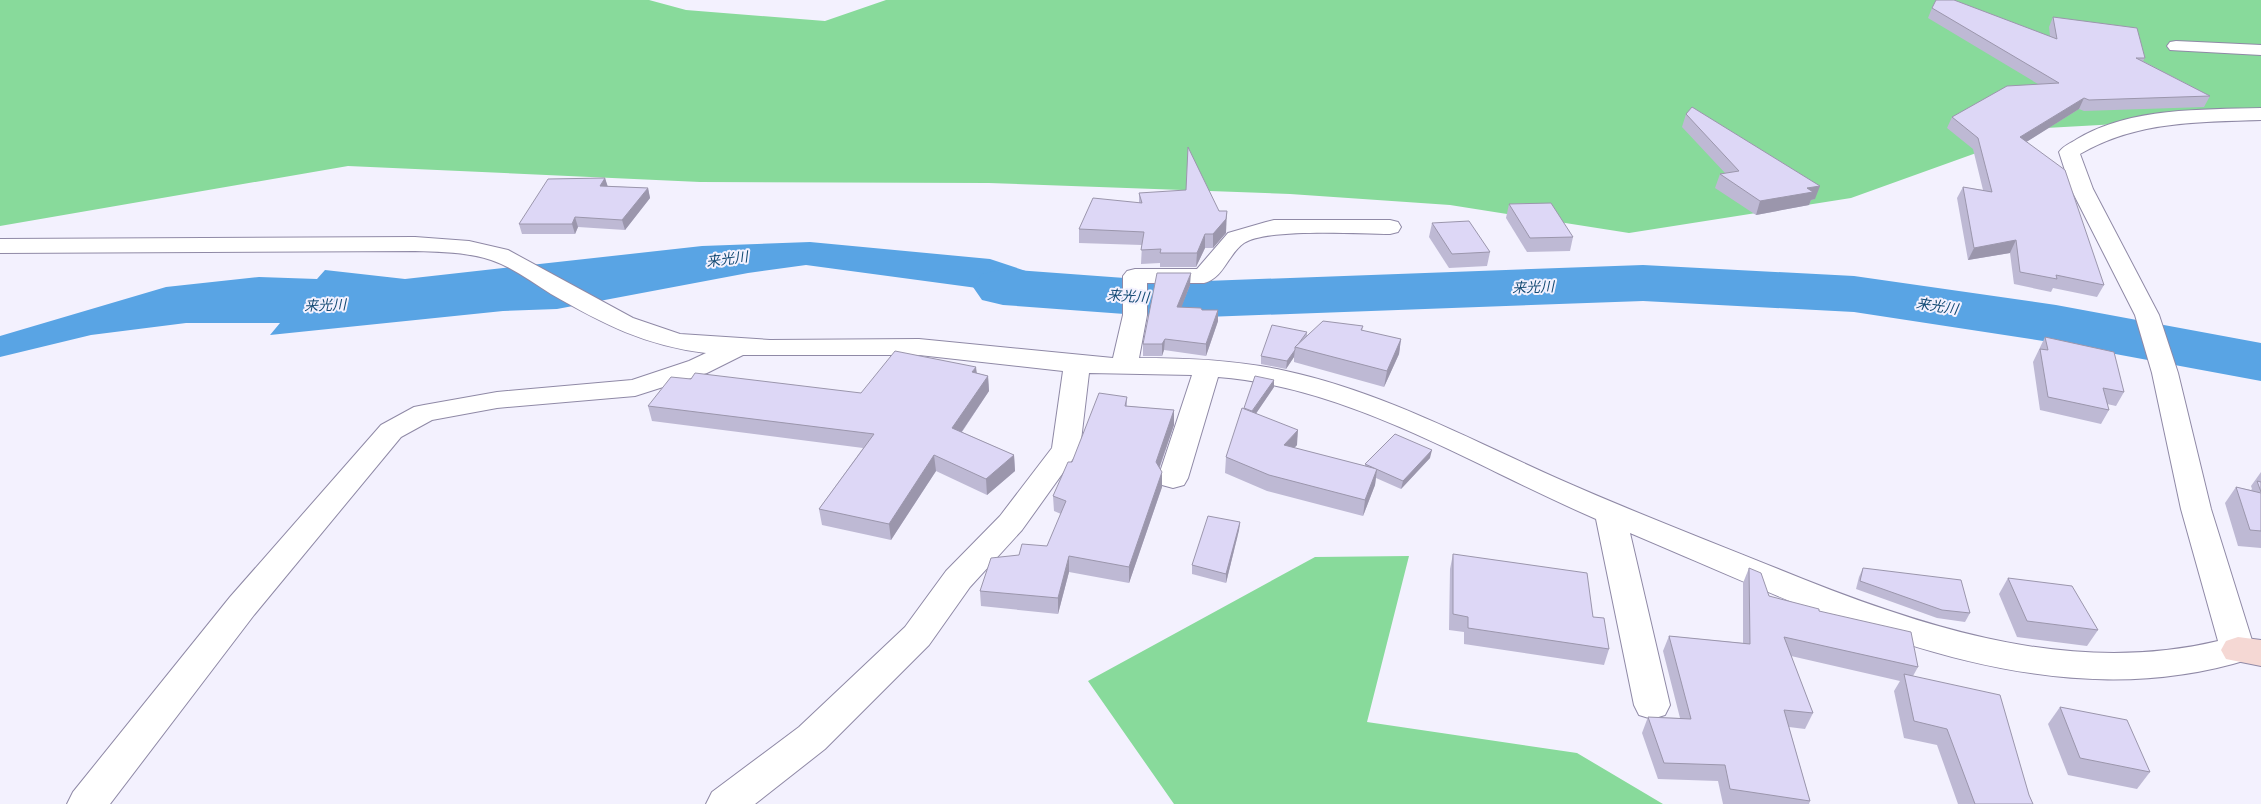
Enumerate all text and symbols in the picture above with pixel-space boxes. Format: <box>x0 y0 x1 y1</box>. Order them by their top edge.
water label: 来光川 <box>705 248 751 269</box>
water label: 来光川 <box>1512 278 1556 296</box>
water label: 来光川 <box>1106 287 1152 306</box>
water label: 来光川 <box>1915 295 1961 317</box>
water label: 来光川 <box>304 296 348 314</box>

